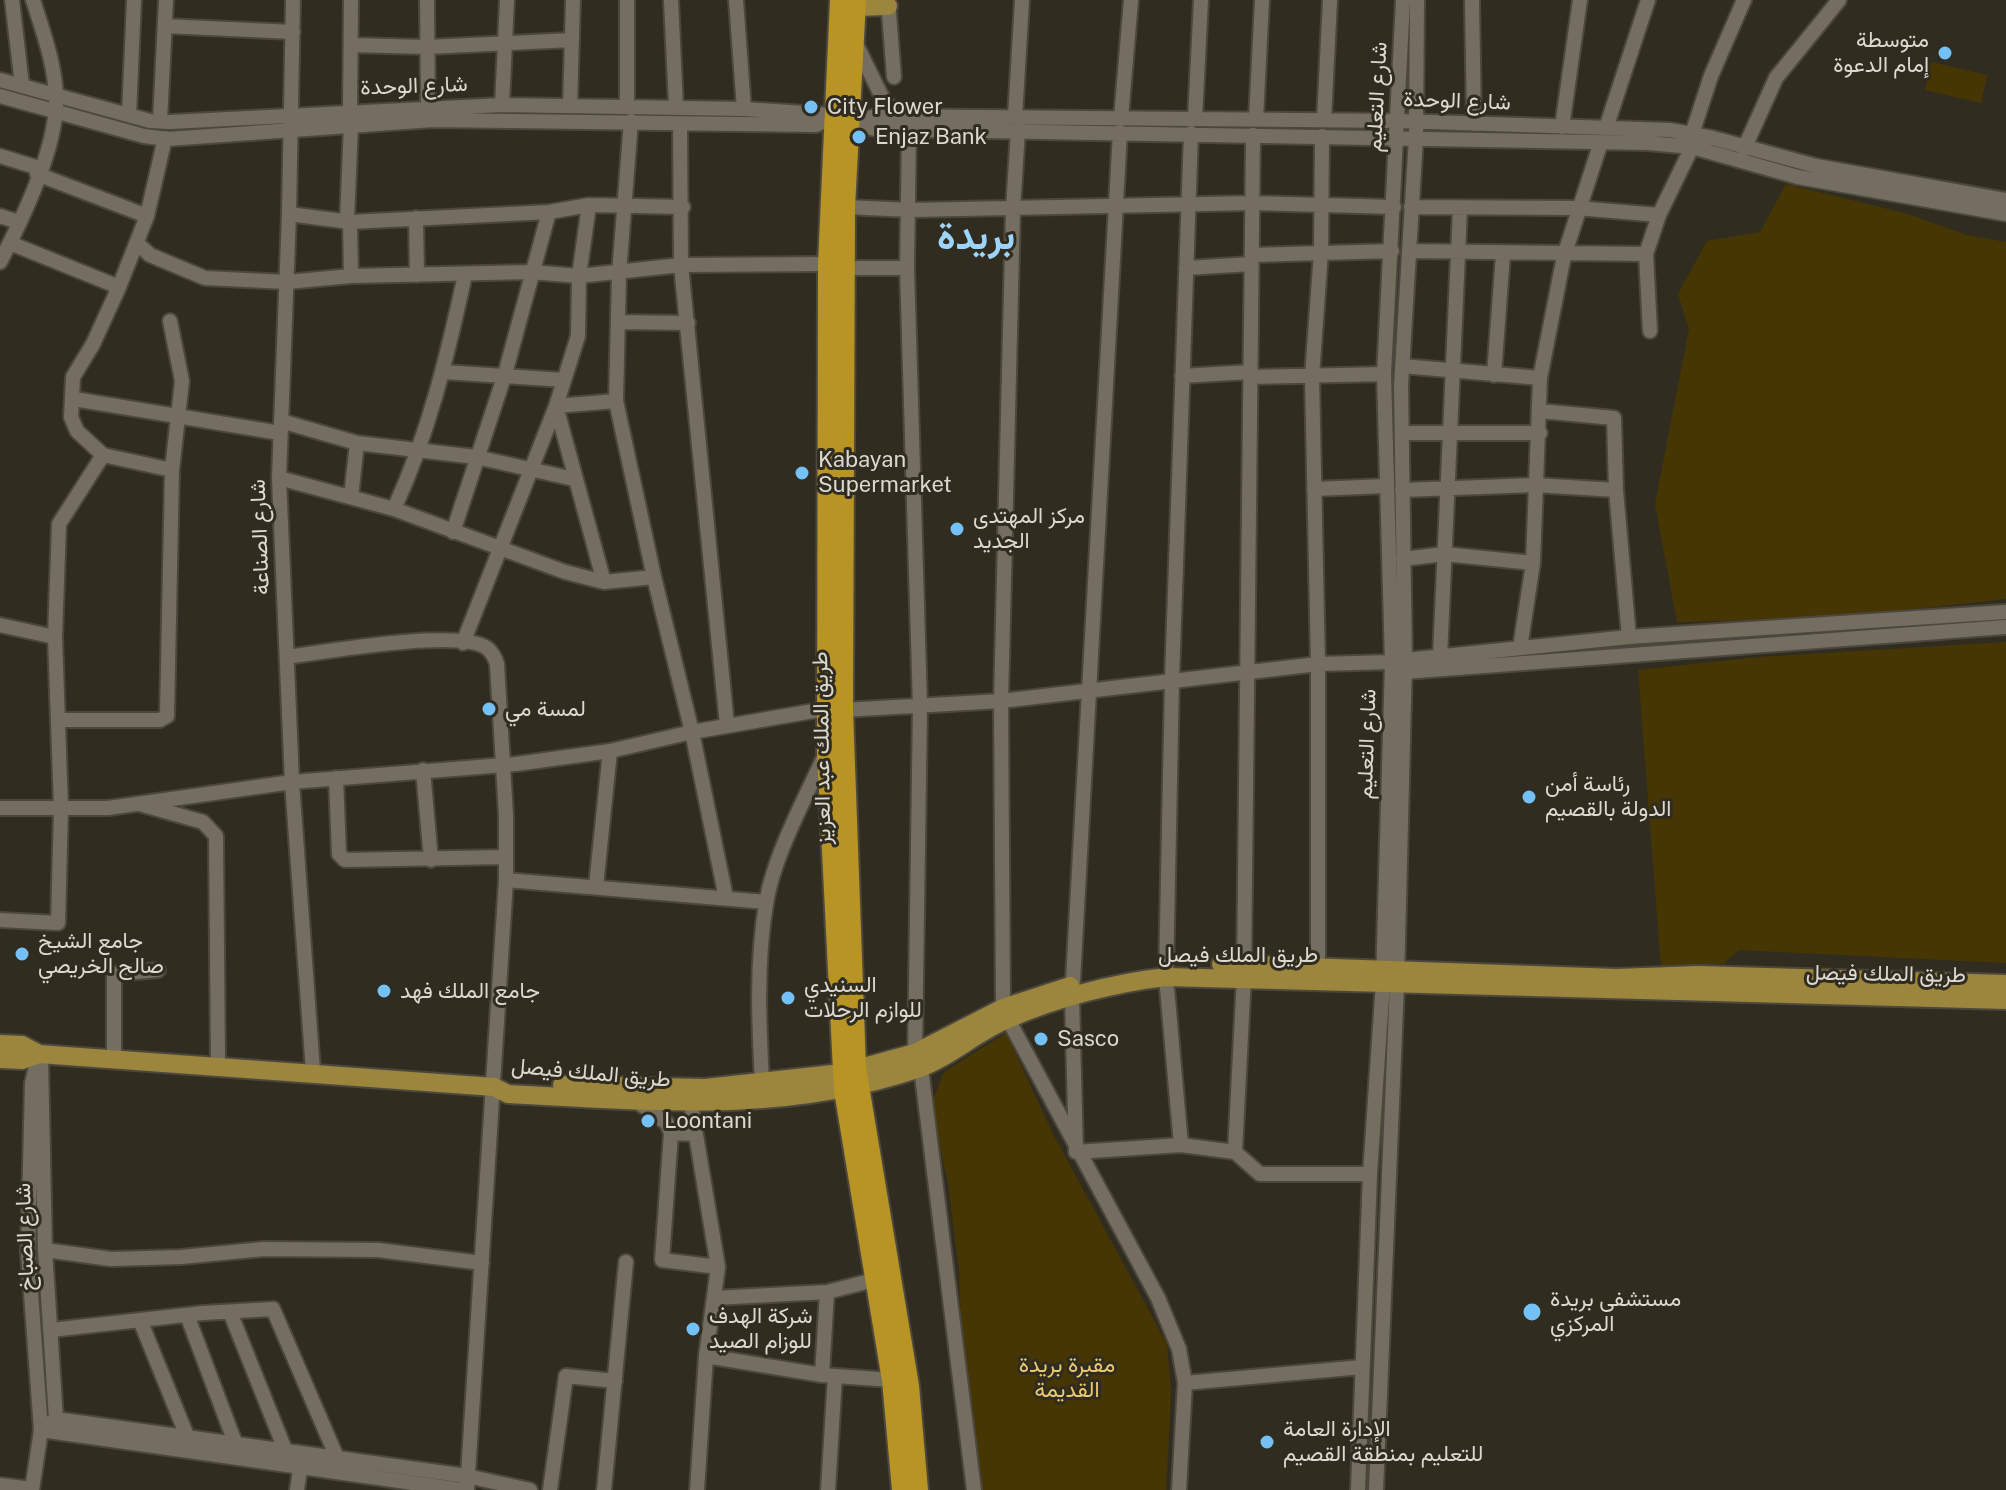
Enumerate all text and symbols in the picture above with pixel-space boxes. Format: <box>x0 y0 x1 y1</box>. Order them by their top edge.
place label: متوسطة إمام الدعوة <box>1833 27 1929 78</box>
street label: شارع التعليم <box>1361 41 1393 153</box>
marker: متوسطة إمام الدعوة <box>1936 44 1954 62</box>
street label: شارع الوحدة <box>360 71 468 101</box>
street label: شارع الوحدة <box>1403 86 1511 116</box>
place label: City Flower <box>827 94 943 120</box>
marker: City Flower <box>802 98 820 116</box>
place label: Enjaz Bank <box>875 124 987 150</box>
marker: Enjaz Bank <box>850 128 868 146</box>
district label: بريدة <box>937 214 1015 260</box>
place label: Kabayan Supermarket <box>818 447 952 498</box>
marker: Kabayan Supermarket <box>793 464 811 482</box>
street label: شارع الصناعة <box>245 479 275 595</box>
place label: مركز المهتدى الجديد <box>973 503 1085 554</box>
marker: مركز المهتدى الجديد <box>948 520 966 538</box>
street label: طريق الملك عبد العزيز <box>807 651 837 845</box>
street label: شارع التعليم <box>1352 688 1382 800</box>
place label: لمسة مي <box>505 696 586 722</box>
marker: لمسة مي <box>480 700 498 718</box>
place label: رئاسة أمن الدولة بالقصيم <box>1545 771 1671 822</box>
marker: رئاسة أمن الدولة بالقصيم <box>1520 788 1538 806</box>
place label: جامع الشيخ صالح الخريصي <box>38 928 164 980</box>
street label: طريق الملك فيصل <box>1158 942 1318 968</box>
marker: جامع الشيخ صالح الخريصي <box>13 945 31 963</box>
street label: طريق الملك فيصل <box>1806 959 1966 989</box>
place label: السنيدي للوازم الرحلات <box>804 972 922 1024</box>
place label: جامع الملك فهد <box>400 978 540 1004</box>
marker: جامع الملك فهد <box>375 982 393 1000</box>
marker: السنيدي للوازم الرحلات <box>779 989 797 1007</box>
place label: Sasco <box>1057 1026 1119 1052</box>
marker: Sasco <box>1032 1030 1050 1048</box>
street label: طريق الملك فيصل <box>510 1053 672 1093</box>
place label: Loontani <box>664 1108 752 1134</box>
marker: Loontani <box>639 1112 657 1130</box>
street label: شارع الصباخ <box>10 1183 40 1291</box>
place label: مستشفى بريدة المركزي <box>1550 1286 1681 1338</box>
marker: مستشفى بريدة المركزي <box>1521 1301 1543 1323</box>
place label: شركة الهدف للوزام الصيد <box>709 1303 812 1354</box>
marker: شركة الهدف للوزام الصيد <box>684 1320 702 1338</box>
park label: مقبرة بريدة القديمة <box>1019 1352 1115 1404</box>
place label: الإدارة العامة للتعليم بمنطقة القصيم <box>1283 1416 1483 1468</box>
marker: الإدارة العامة للتعليم بمنطقة القصيم <box>1258 1433 1276 1451</box>

